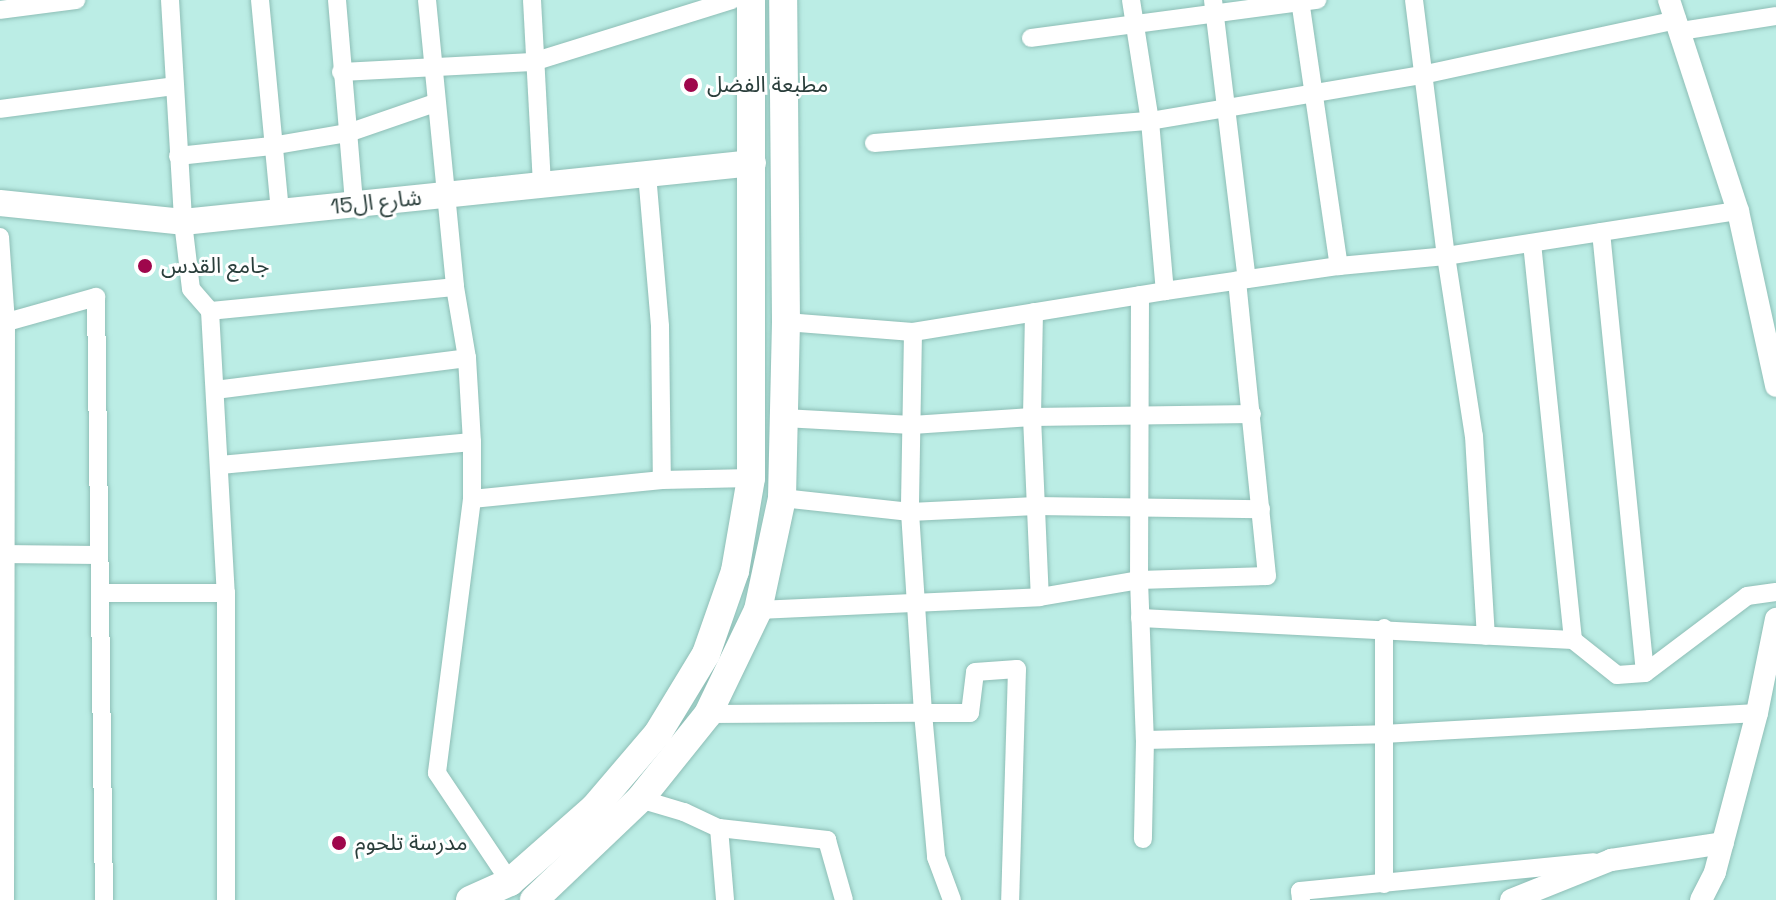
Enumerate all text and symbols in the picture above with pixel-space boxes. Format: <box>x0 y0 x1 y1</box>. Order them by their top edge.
place label: مطبعة الفضل <box>707 72 828 98</box>
marker: مطبعة الفضل <box>682 76 700 94</box>
street label: شارع ال15 <box>329 184 423 220</box>
place label: جامع القدس <box>161 253 269 279</box>
marker: جامع القدس <box>136 257 154 275</box>
place label: مدرسة تلحوم <box>355 830 467 856</box>
marker: مدرسة تلحوم <box>330 834 348 852</box>

